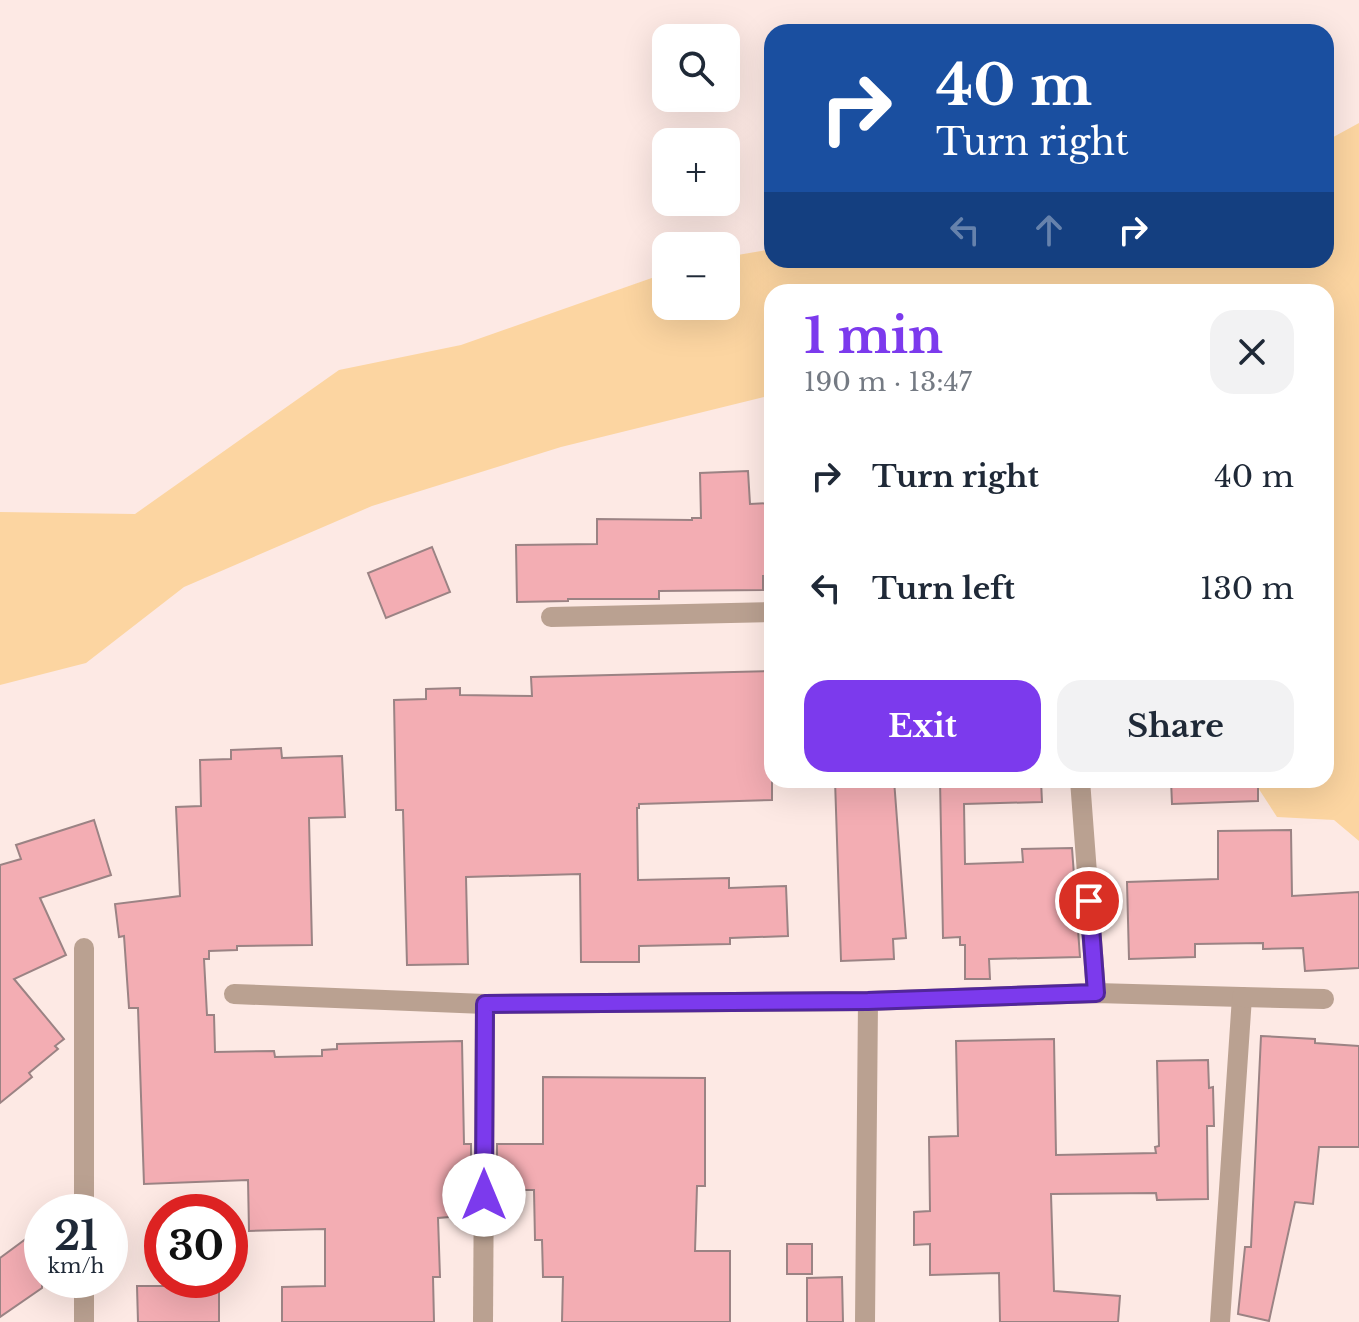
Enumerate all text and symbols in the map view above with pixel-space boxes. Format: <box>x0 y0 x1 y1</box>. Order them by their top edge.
map controls <box>652 24 740 320</box>
button: search <box>652 24 740 112</box>
text: 40 m <box>936 51 1092 120</box>
icon: right <box>804 56 908 160</box>
text: Turn right <box>936 120 1129 165</box>
button: + <box>652 128 740 216</box>
icon: left <box>943 208 987 252</box>
icon: ahead <box>1027 208 1071 252</box>
icon: right <box>1111 208 1155 252</box>
button: − <box>652 232 740 320</box>
text: 1 min <box>804 306 943 366</box>
button: close <box>1210 310 1294 394</box>
text: 190 m · 13:47 <box>804 366 972 398</box>
icon: right <box>804 454 848 498</box>
text: Turn right <box>872 458 1039 495</box>
text: 40 m <box>1214 458 1294 495</box>
icon: left <box>804 566 848 610</box>
text: Turn left <box>872 570 1015 607</box>
text: 130 m <box>1200 570 1294 607</box>
button: Exit <box>804 680 1041 772</box>
button: Share <box>1057 680 1294 772</box>
pin <box>1055 867 1123 935</box>
icon: arrive <box>1067 879 1111 923</box>
position arrow <box>442 1153 526 1237</box>
speed limit sign: 30 <box>144 1194 248 1298</box>
text: 21 <box>54 1211 98 1261</box>
text: km/h <box>48 1254 104 1278</box>

